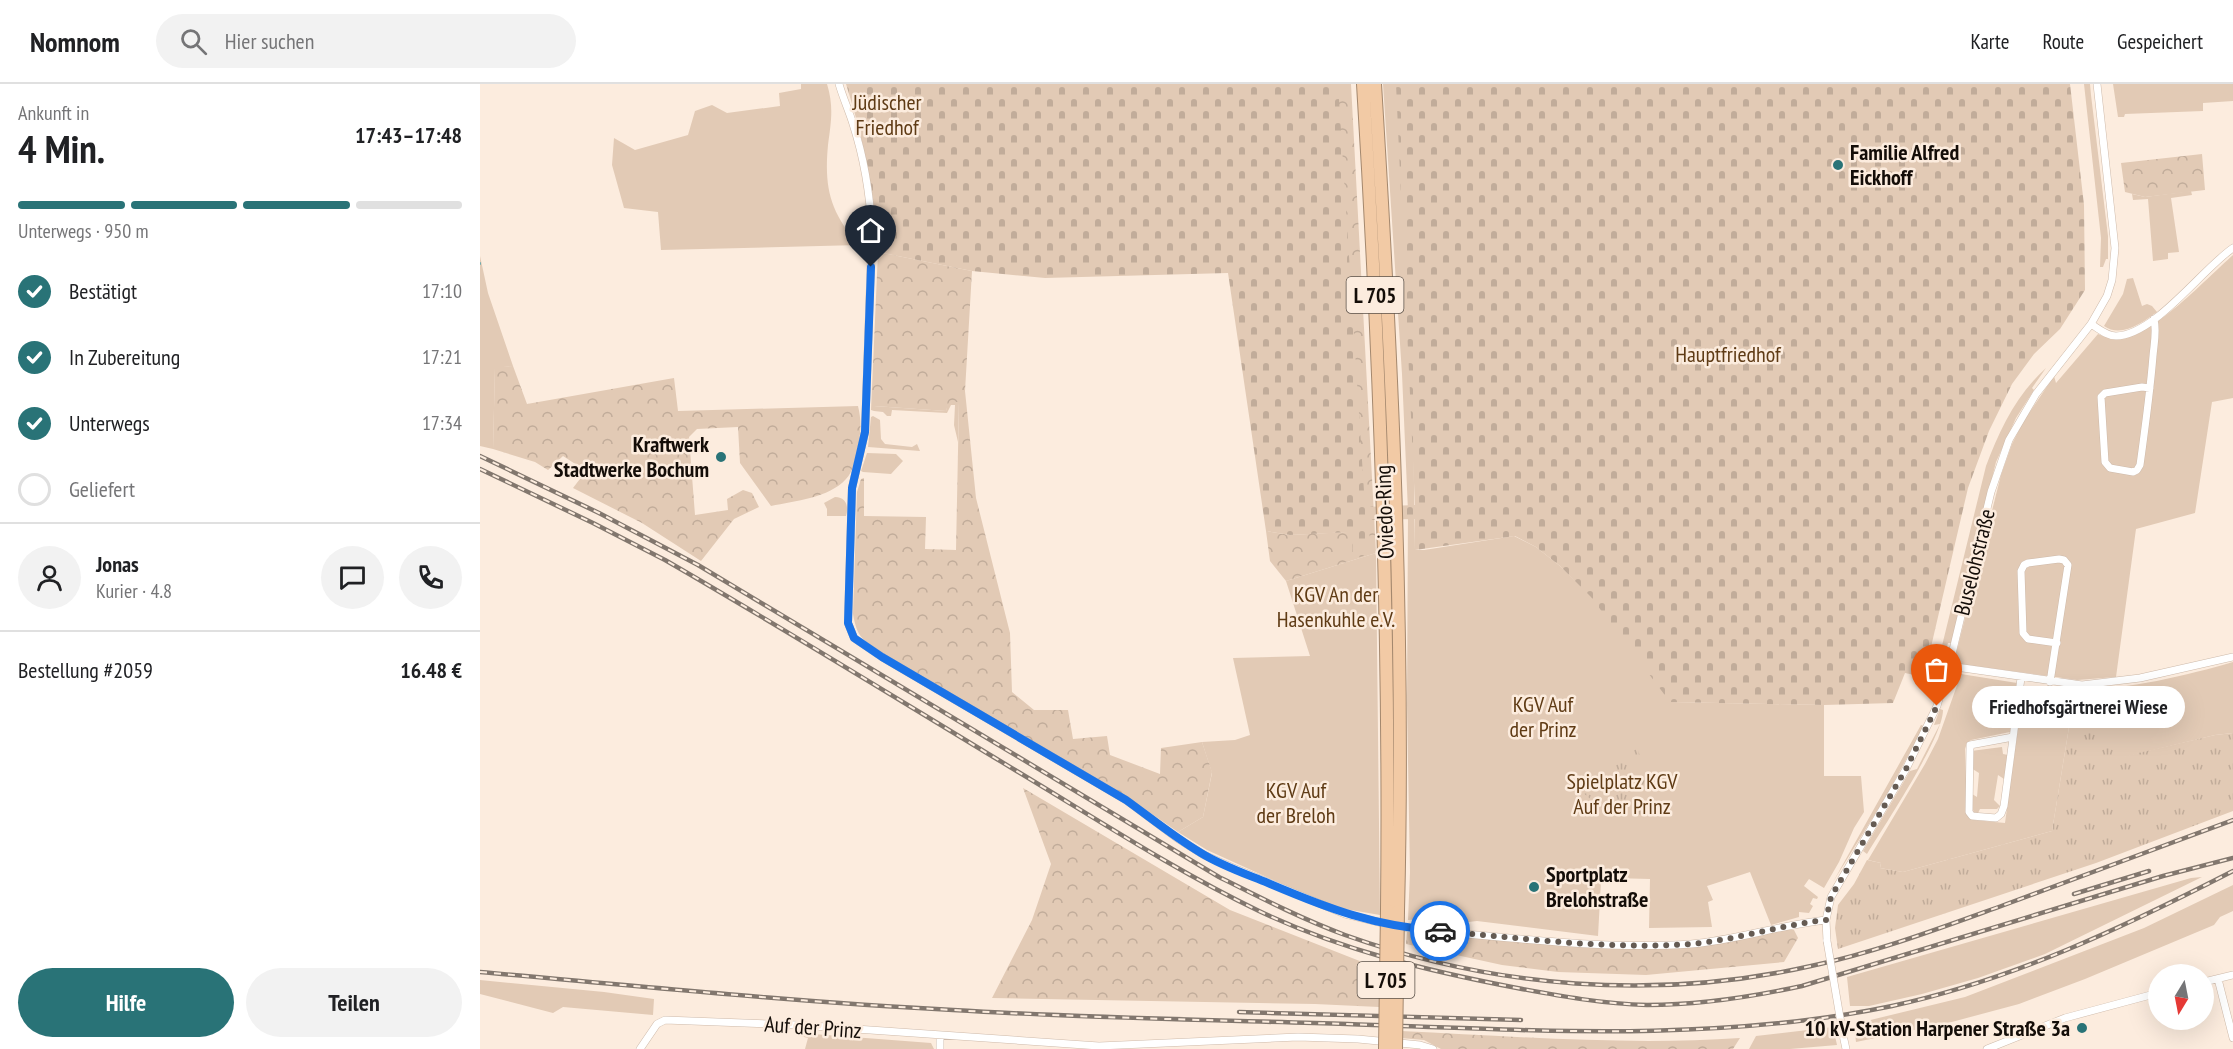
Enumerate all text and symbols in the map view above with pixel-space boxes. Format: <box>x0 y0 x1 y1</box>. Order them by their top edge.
search box <box>156 14 576 68</box>
text: Nomnom <box>30 23 120 60</box>
icon: search <box>177 25 210 58</box>
text: Hier suchen <box>225 27 314 55</box>
text: Karte <box>1971 28 2009 55</box>
text: Route <box>2042 28 2084 55</box>
text: Gespeichert <box>2117 28 2203 55</box>
park label: Jüdischer Friedhof <box>851 88 922 141</box>
text: Ankunft in <box>18 100 89 126</box>
text: 17:43–17:48 <box>355 121 462 149</box>
text: 4 Min. <box>18 123 105 174</box>
place label: Familie Alfred Eickhoff <box>1850 138 1959 191</box>
marker: Familie Alfred Eickhoff <box>1831 158 1845 172</box>
pin <box>845 205 896 267</box>
icon: home <box>854 214 887 247</box>
text: Unterwegs · 950 m <box>18 218 148 244</box>
icon: check <box>18 275 51 308</box>
text: Bestätigt <box>69 277 137 305</box>
road number: L 705 <box>1346 277 1404 313</box>
text: 17:10 <box>422 278 462 304</box>
park label: Hauptfriedhof <box>1675 340 1782 368</box>
icon: check <box>18 341 51 374</box>
text: In Zubereitung <box>69 343 180 371</box>
text: 17:21 <box>422 344 462 370</box>
icon: check <box>18 407 51 440</box>
text: Unterwegs <box>69 409 150 437</box>
text: 17:34 <box>422 410 462 436</box>
place label: Kraftwerk Stadtwerke Bochum <box>554 430 710 483</box>
marker: Kraftwerk Stadtwerke Bochum <box>714 450 728 464</box>
street label: Oviedo-Ring <box>1368 464 1400 560</box>
text: Geliefert <box>69 475 135 503</box>
street label: Buselohstraße <box>1947 506 2001 618</box>
button: person <box>18 546 81 609</box>
button: chat <box>321 546 384 609</box>
button: phone <box>399 546 462 609</box>
text: Jonas <box>96 550 139 578</box>
text: Kurier · 4.8 <box>96 578 172 604</box>
park label: KGV An der Hasenkuhle e.V. <box>1277 580 1395 633</box>
pin <box>1911 644 1962 706</box>
icon: bag <box>1920 653 1953 686</box>
text: Bestellung #2059 <box>18 656 153 684</box>
text: 16.48 € <box>400 656 462 684</box>
callout: Friedhofsgärtnerei Wiese <box>1973 685 2186 727</box>
park label: KGV Auf der Prinz <box>1509 690 1577 743</box>
text: Friedhofsgärtnerei Wiese <box>1989 694 2168 720</box>
park label: Spielplatz KGV Auf der Prinz <box>1567 767 1678 820</box>
park label: KGV Auf der Breloh <box>1256 776 1336 829</box>
place label: Sportplatz Brelohstraße <box>1546 860 1648 913</box>
marker: Sportplatz Brelohstraße <box>1527 880 1541 894</box>
courier <box>1410 901 1470 961</box>
icon: car <box>1424 915 1457 948</box>
road number: L 705 <box>1358 962 1414 998</box>
north arrow <box>2148 964 2214 1030</box>
map controls <box>2148 964 2214 1030</box>
button: Hilfe <box>18 968 234 1037</box>
button: Teilen <box>246 968 462 1037</box>
street label: Auf der Prinz <box>763 1010 863 1044</box>
place label: 10 kV-Station Harpener Straße 3a <box>1804 1014 2070 1042</box>
marker: 10 kV-Station Harpener Straße 3a <box>2075 1021 2089 1035</box>

